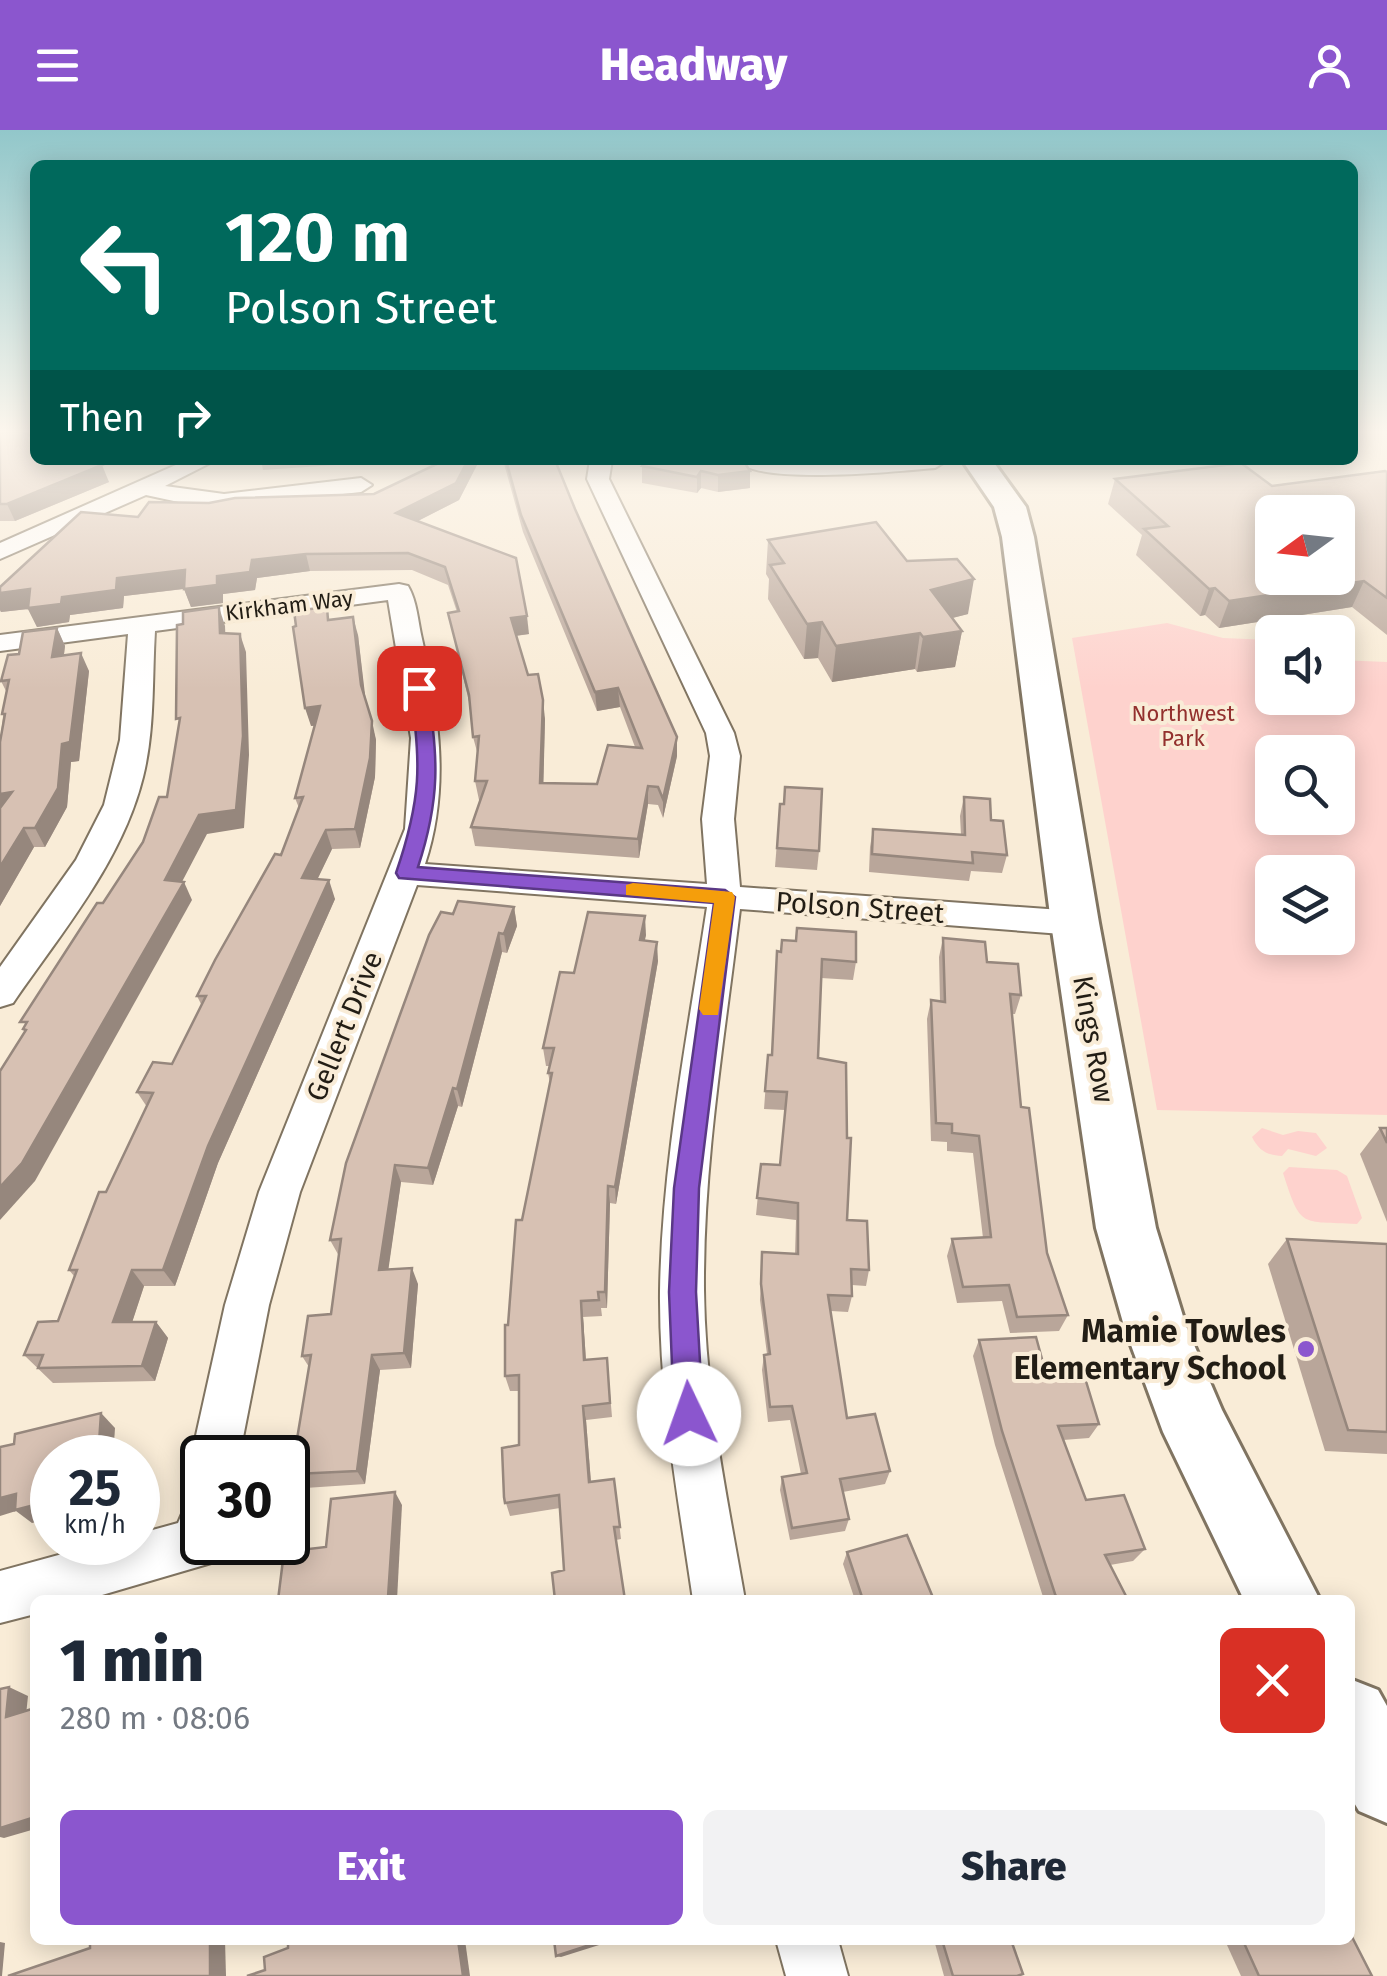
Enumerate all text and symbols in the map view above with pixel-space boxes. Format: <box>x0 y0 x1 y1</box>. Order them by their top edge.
icon: menu <box>30 38 85 93</box>
text: Headway <box>600 38 787 92</box>
icon: person <box>1302 38 1357 93</box>
text: 120 m <box>225 196 410 280</box>
icon: left <box>60 200 190 330</box>
text: Polson Street <box>225 281 497 335</box>
icon: right <box>165 390 220 445</box>
text: Then <box>60 395 145 441</box>
north arrow <box>1255 495 1355 595</box>
map controls <box>1255 495 1355 955</box>
street label: Kirkham Way <box>224 584 355 627</box>
button: sound <box>1255 615 1355 715</box>
pin <box>377 646 462 731</box>
icon: arrive <box>392 661 447 716</box>
park label: Northwest Park <box>1131 700 1235 752</box>
button: search <box>1255 735 1355 835</box>
button: layers <box>1255 855 1355 955</box>
street label: Polson Street <box>774 885 946 930</box>
street label: Gellert Drive <box>299 947 389 1106</box>
street label: Kings Row <box>1066 973 1121 1105</box>
place label: Mamie Towles Elementary School <box>1014 1312 1286 1387</box>
marker: Mamie Towles Elementary School <box>1295 1338 1317 1360</box>
position arrow <box>637 1362 741 1466</box>
speed limit sign: 30 <box>180 1435 310 1565</box>
text: 25 <box>69 1458 121 1518</box>
text: km/h <box>64 1510 126 1540</box>
text: 1 min <box>60 1625 204 1697</box>
button: close <box>1220 1628 1325 1733</box>
text: 280 m · 08:06 <box>60 1699 250 1737</box>
button: Exit <box>60 1810 683 1925</box>
button: Share <box>703 1810 1325 1925</box>

